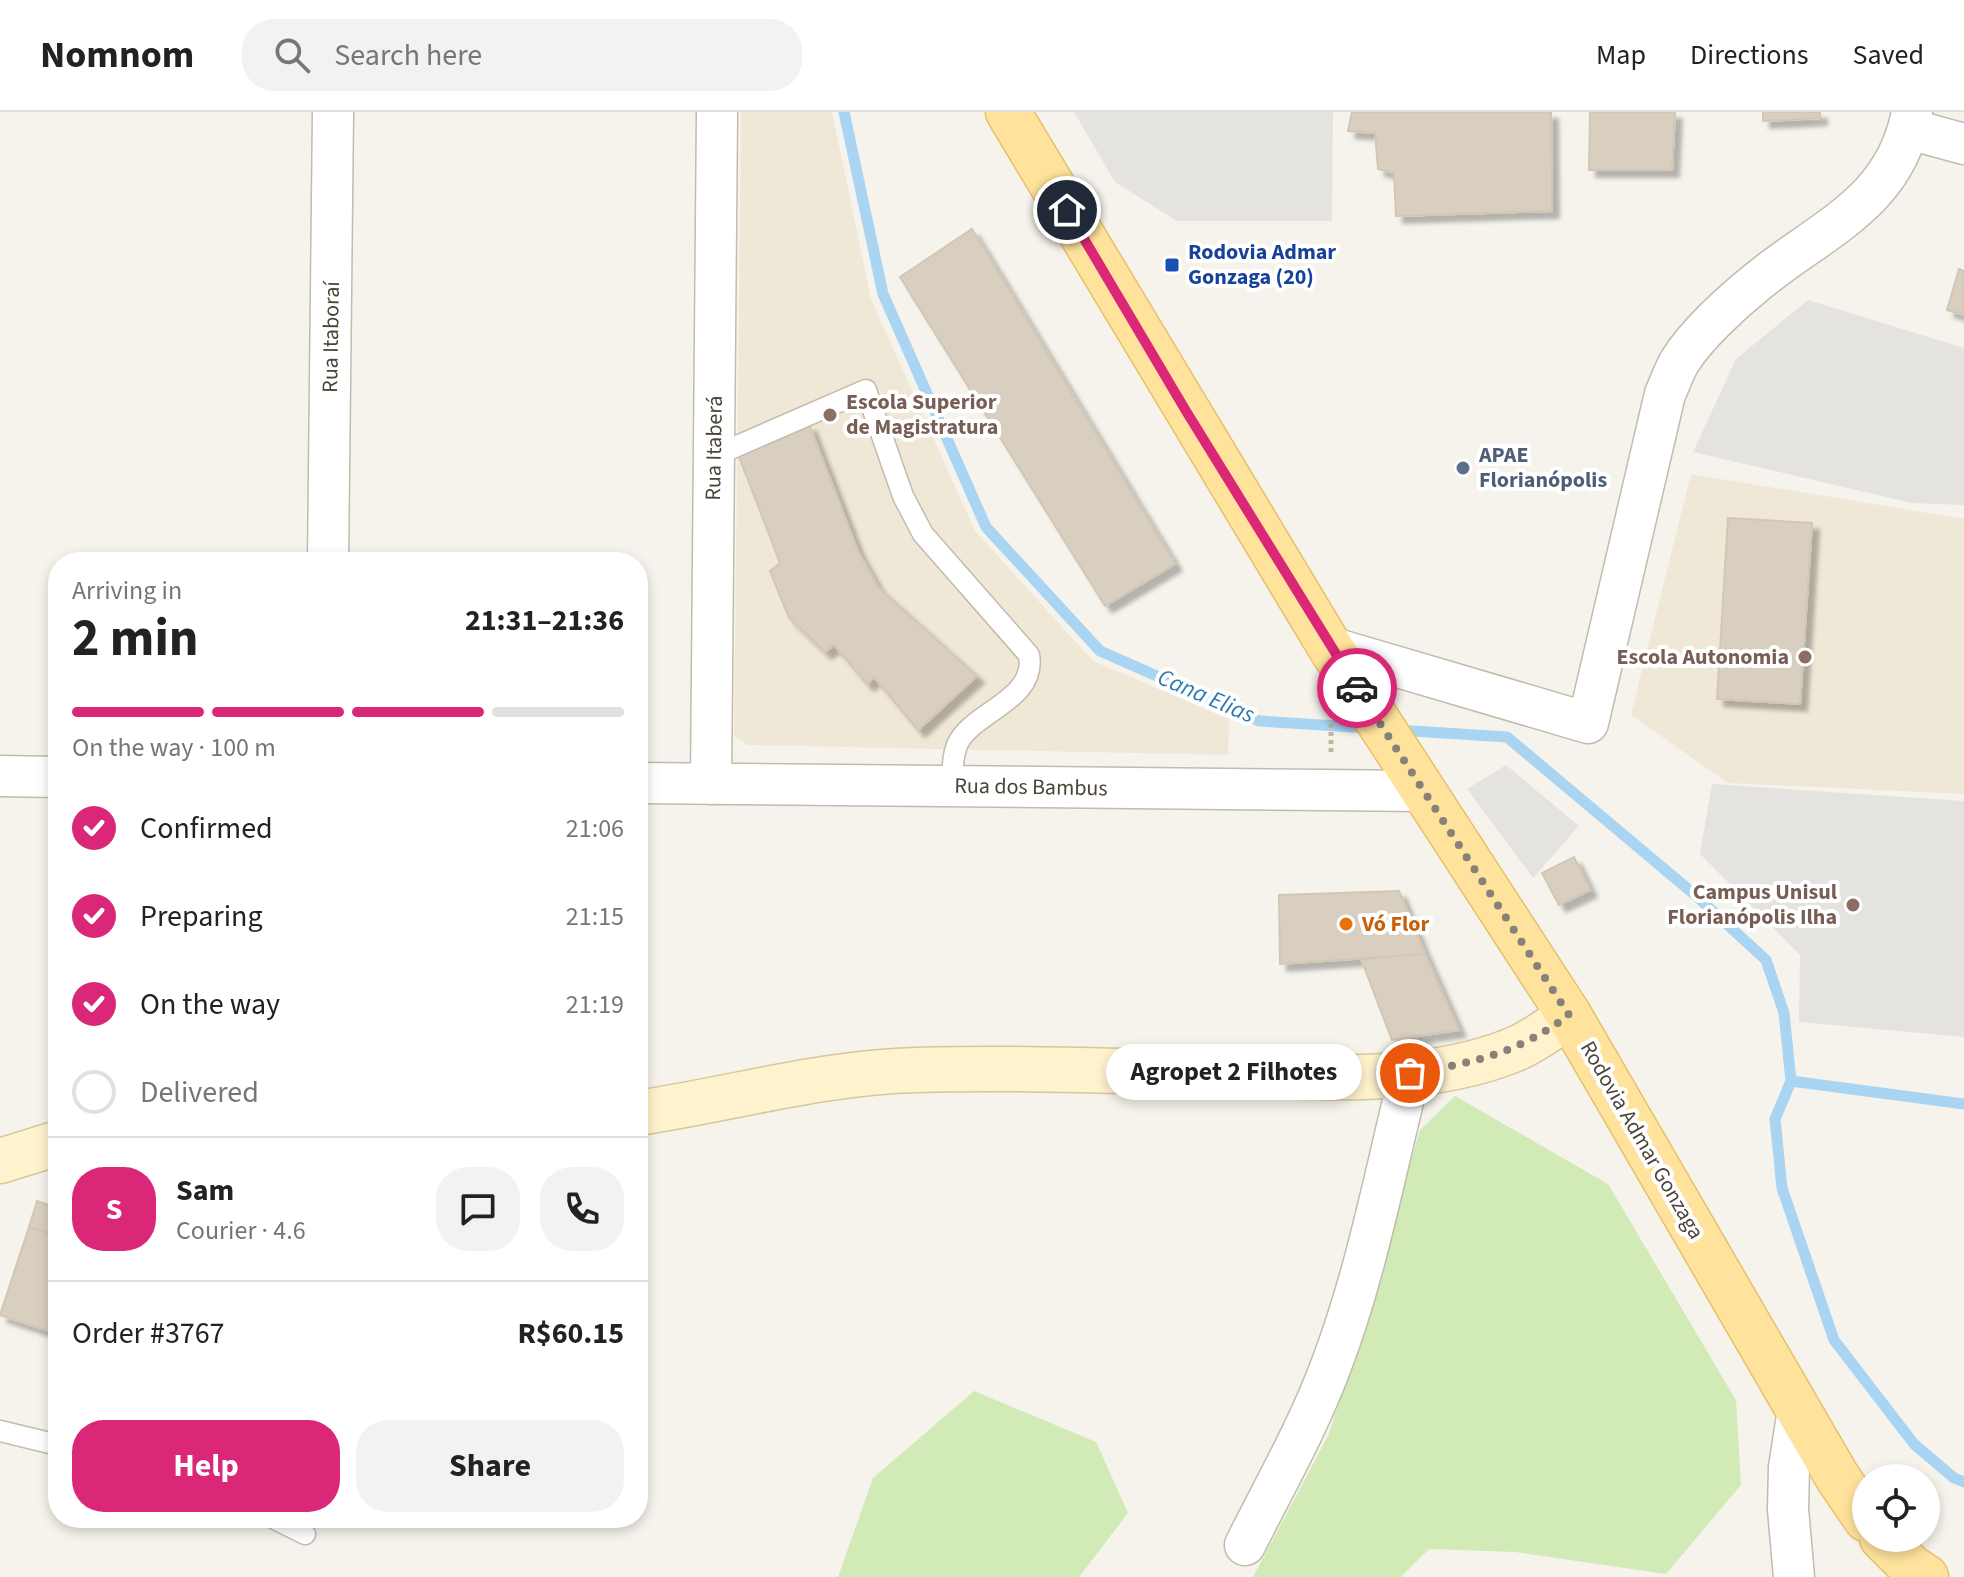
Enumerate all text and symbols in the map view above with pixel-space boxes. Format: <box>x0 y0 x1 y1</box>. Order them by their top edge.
search box <box>242 19 802 91</box>
text: Nomnom <box>40 28 194 82</box>
icon: search <box>270 33 314 77</box>
text: Search here <box>334 34 482 77</box>
text: Map <box>1596 35 1646 75</box>
text: Directions <box>1690 35 1809 75</box>
text: Saved <box>1853 35 1924 75</box>
pin <box>1033 176 1101 244</box>
icon: home <box>1045 188 1089 232</box>
place label: Rodovia Admar Gonzaga (20) <box>1188 236 1336 293</box>
marker: Rodovia Admar Gonzaga (20) <box>1163 256 1181 274</box>
street label: Rua Itaboraí <box>314 280 348 393</box>
place label: Escola Superior de Magistratura <box>846 386 998 443</box>
street label: Rua Itaberá <box>697 395 731 501</box>
marker: Escola Superior de Magistratura <box>821 406 839 424</box>
place label: APAE Florianópolis <box>1478 439 1607 496</box>
marker: APAE Florianópolis <box>1454 459 1472 477</box>
text: Arriving in <box>72 572 182 609</box>
text: 21:31–21:36 <box>465 599 624 642</box>
text: 2 min <box>72 602 199 676</box>
place label: Escola Autonomia <box>1616 641 1789 673</box>
courier <box>1317 648 1397 728</box>
marker: Escola Autonomia <box>1796 648 1814 666</box>
water label: Cana Elias <box>1152 660 1260 732</box>
icon: car <box>1335 666 1379 710</box>
text: On the way · 100 m <box>72 729 276 766</box>
street label: Rua dos Bambus <box>954 770 1108 804</box>
icon: check <box>72 806 116 850</box>
text: Confirmed <box>140 807 273 850</box>
text: 21:06 <box>566 810 624 847</box>
place label: Campus Unisul Florianópolis Ilha <box>1667 876 1838 933</box>
icon: check <box>72 894 116 938</box>
text: Preparing <box>140 895 263 938</box>
marker: Campus Unisul Florianópolis Ilha <box>1844 896 1862 914</box>
text: 21:15 <box>566 898 624 935</box>
place label: Vó Flor <box>1361 908 1429 940</box>
marker: Vó Flor <box>1337 915 1355 933</box>
icon: check <box>72 982 116 1026</box>
text: On the way <box>140 983 280 1026</box>
text: 21:19 <box>566 986 624 1023</box>
street label: Rodovia Admar Gonzaga <box>1572 1035 1712 1245</box>
pin <box>1376 1039 1444 1107</box>
callout: Agropet 2 Filhotes <box>1106 1045 1362 1101</box>
icon: bag <box>1388 1051 1432 1095</box>
text: Agropet 2 Filhotes <box>1131 1053 1337 1090</box>
text: Delivered <box>140 1071 259 1114</box>
button: chat <box>436 1167 520 1251</box>
button: phone <box>540 1167 624 1251</box>
text: Sam <box>176 1169 234 1212</box>
text: S <box>106 1188 122 1231</box>
text: Courier · 4.6 <box>176 1212 306 1249</box>
text: Order #3767 <box>72 1312 225 1355</box>
text: R$60.15 <box>517 1312 624 1355</box>
button: Help <box>72 1420 340 1512</box>
button: Share <box>356 1420 624 1512</box>
map controls <box>1852 1464 1940 1552</box>
button: locate <box>1852 1464 1940 1552</box>

